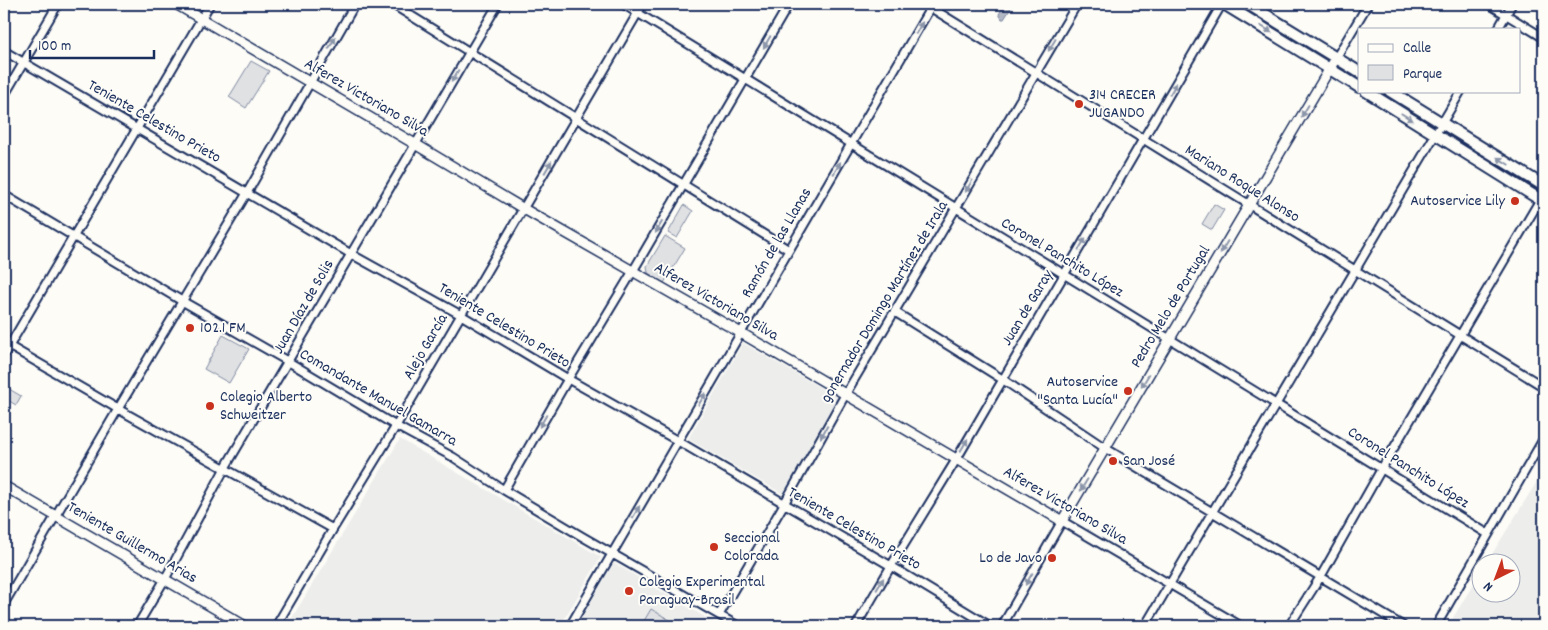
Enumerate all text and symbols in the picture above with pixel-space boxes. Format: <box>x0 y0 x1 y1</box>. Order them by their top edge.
one-way arrow <box>915 20 923 35</box>
one-way arrow <box>1259 25 1272 34</box>
scale bar <box>30 28 154 60</box>
legend <box>1358 28 1520 92</box>
one-way arrow <box>328 35 336 50</box>
one-way arrow <box>763 35 772 48</box>
text: 100 m <box>38 36 71 58</box>
text: Calle <box>1403 38 1432 60</box>
one-way arrow <box>1047 39 1056 52</box>
street label: Alferez Victoriano Silva <box>299 53 433 143</box>
text: Parque <box>1403 64 1443 86</box>
one-way arrow <box>451 69 460 82</box>
street label: Teniente Celestino Prieto <box>83 74 225 170</box>
one-way arrow <box>1168 82 1177 95</box>
place label: 314 CRECER JUGANDO <box>1089 84 1156 125</box>
marker: 314 CRECER JUGANDO <box>1073 98 1085 110</box>
one-way arrow <box>1300 104 1309 117</box>
one-way arrow <box>1401 112 1414 121</box>
street label: Mariano Roque Alonso <box>1180 139 1304 229</box>
one-way arrow <box>1496 156 1509 165</box>
one-way arrow <box>544 160 553 173</box>
one-way arrow <box>833 161 841 176</box>
one-way arrow <box>965 179 974 192</box>
street label: Ramón de las Llanas <box>736 183 818 302</box>
place label: Autoservice Lily <box>1410 190 1506 213</box>
marker: Autoservice Lily <box>1509 195 1521 207</box>
street label: gonernador Domingo Martínez de Irala <box>815 196 955 407</box>
street label: Coronel Panchito López <box>996 212 1128 304</box>
one-way arrow <box>655 220 664 233</box>
one-way arrow <box>1077 237 1086 251</box>
one-way arrow <box>1220 240 1228 255</box>
street label: Pedro Melo de Portugal <box>1125 241 1217 373</box>
street label: Juan Díaz de Solis <box>268 255 340 358</box>
street label: Alferez Victoriano Silva <box>649 257 783 347</box>
street label: Juan de Garay <box>996 265 1060 350</box>
street label: Teniente Celestino Prieto <box>434 277 574 375</box>
street label: Alejo García <box>398 309 454 384</box>
place label: 102.1 FM <box>200 317 246 340</box>
marker: 102.1 FM <box>184 322 196 334</box>
street label: Comandante Manuel Gamarra <box>295 343 462 453</box>
place label: Autoservice "Santa Lucía" <box>1037 371 1118 412</box>
one-way arrow <box>1140 374 1149 387</box>
marker: Autoservice "Santa Lucía" <box>1122 385 1134 397</box>
place label: Colegio Alberto Schweitzer <box>220 386 312 427</box>
one-way arrow <box>698 393 707 406</box>
marker: Colegio Alberto Schweitzer <box>204 400 216 412</box>
one-way arrow <box>539 415 548 428</box>
street label: Coronel Panchito López <box>1343 421 1473 515</box>
one-way arrow <box>820 425 829 438</box>
one-way arrow <box>960 438 969 451</box>
place label: San José <box>1123 450 1175 473</box>
marker: San José <box>1107 455 1119 467</box>
street label: Alferez Victoriano Silva <box>998 461 1132 551</box>
one-way arrow <box>1079 478 1088 491</box>
street label: Teniente Celestino Prieto <box>783 481 925 577</box>
street label: Teniente Guillermo Arias <box>63 496 202 590</box>
one-way arrow <box>632 505 641 518</box>
place label: Seccional Colorada <box>724 527 780 568</box>
marker: Seccional Colorada <box>708 541 720 553</box>
place label: Lo de Javo <box>979 547 1042 570</box>
marker: Lo de Javo <box>1046 552 1058 564</box>
north arrow <box>1470 552 1520 602</box>
place label: Colegio Experimental Paraguay-Brasil <box>639 571 765 612</box>
one-way arrow <box>1024 572 1033 586</box>
text: N <box>1479 576 1498 596</box>
one-way arrow <box>876 577 885 590</box>
marker: Colegio Experimental Paraguay-Brasil <box>623 585 635 597</box>

